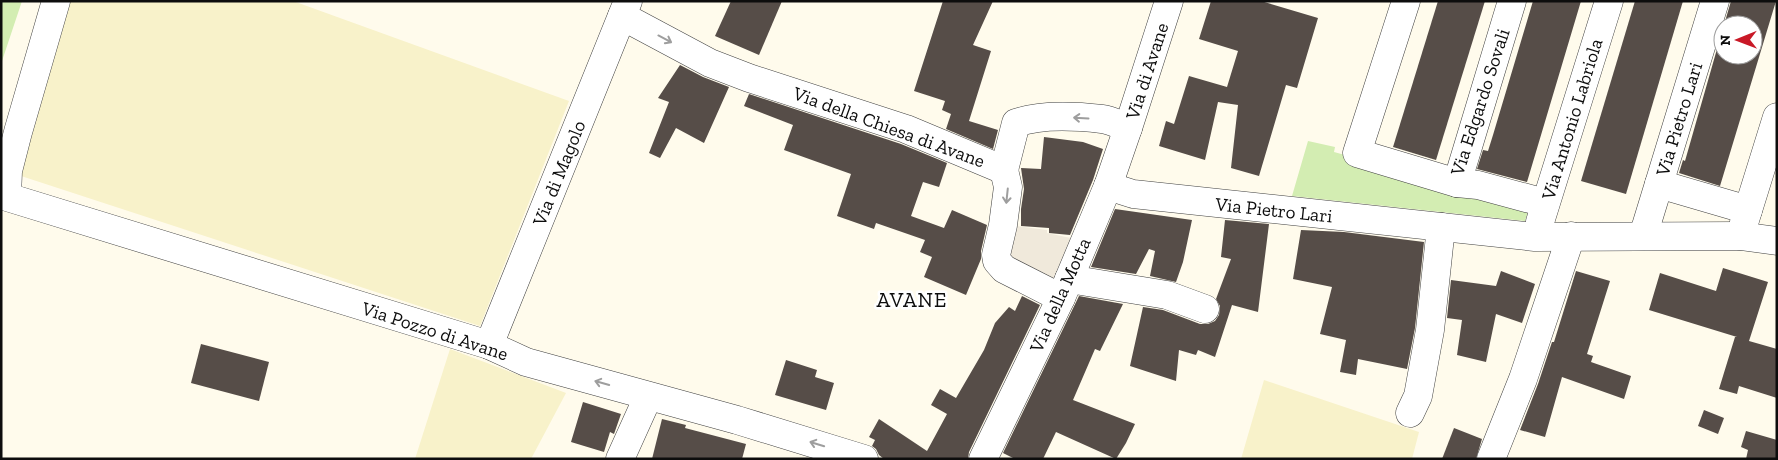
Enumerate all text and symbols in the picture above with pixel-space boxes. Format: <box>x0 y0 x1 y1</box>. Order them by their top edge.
north arrow <box>1713 15 1763 65</box>
street label: Via di Avane <box>1120 20 1173 123</box>
street label: Via Edgardo Sovali <box>1445 26 1515 179</box>
one-way arrow <box>658 34 673 44</box>
text: N <box>1717 34 1734 46</box>
street label: Via Antonio Labriola <box>1536 36 1607 203</box>
street label: Via Pietro Lari <box>1650 59 1707 180</box>
street label: Via della Chiesa di Avane <box>789 81 988 172</box>
one-way arrow <box>1073 114 1089 123</box>
street label: Via di Magolo <box>527 117 591 230</box>
one-way arrow <box>1002 188 1012 204</box>
street label: Via Pietro Lari <box>1213 192 1334 228</box>
street label: Via della Motta <box>1024 234 1096 357</box>
district label: AVANE <box>877 287 947 312</box>
street label: Via Pozzo di Avane <box>358 296 511 365</box>
one-way arrow <box>595 378 611 388</box>
one-way arrow <box>810 439 826 449</box>

